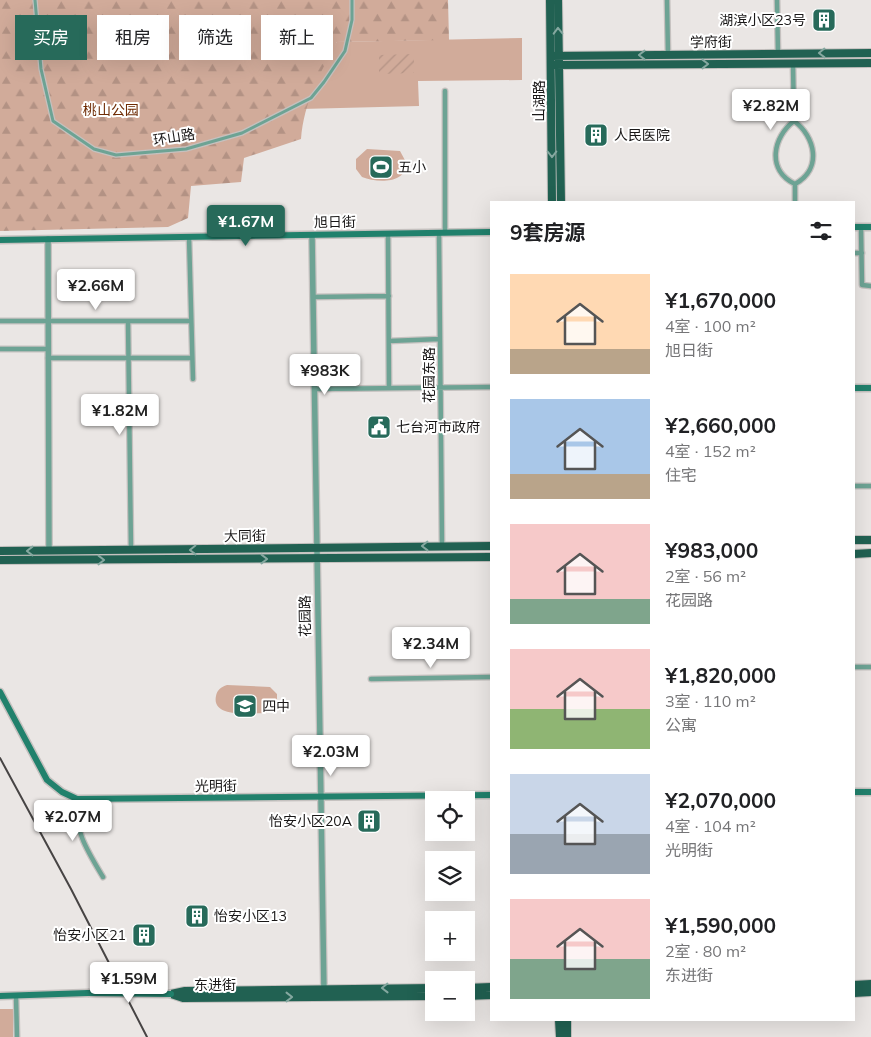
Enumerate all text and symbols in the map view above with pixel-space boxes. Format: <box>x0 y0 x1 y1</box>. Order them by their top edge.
building icon: 湖滨小区23号 <box>811 7 837 33</box>
place label: 湖滨小区23号 <box>719 11 806 29</box>
chip: 买房 <box>15 15 87 60</box>
chip: 租房 <box>97 15 169 60</box>
chip: 筛选 <box>179 15 251 60</box>
chip: 新上 <box>261 15 333 60</box>
one-way arrow <box>553 27 563 35</box>
street label: 学府街 <box>690 33 732 51</box>
one-way arrow <box>818 48 826 59</box>
one-way arrow <box>638 50 646 60</box>
one-way arrow <box>702 59 710 69</box>
street label: 山湖路 <box>530 80 548 122</box>
pin: ¥2.82M <box>730 88 812 131</box>
text: ¥2.82M <box>743 95 799 115</box>
park label: 桃山公园 <box>83 101 139 119</box>
building icon: 人民医院 <box>583 122 609 148</box>
street label: 环山路 <box>152 125 196 149</box>
place label: 人民医院 <box>614 126 670 144</box>
one-way arrow <box>547 150 557 158</box>
sports icon: 五小 <box>368 154 394 180</box>
place label: 五小 <box>398 158 426 176</box>
pin: ¥1.67M <box>205 204 287 247</box>
text: ¥1.67M <box>218 211 274 231</box>
street label: 旭日街 <box>314 213 356 231</box>
icon: filters <box>807 217 835 245</box>
text: 9套房源 <box>510 219 586 245</box>
pin: ¥2.66M <box>55 268 137 311</box>
text: ¥2.66M <box>68 275 124 295</box>
text: ¥1,670,000 <box>665 287 776 313</box>
icon: home <box>550 294 610 354</box>
text: 4室 · 100 m² <box>665 316 756 336</box>
text: 旭日街 <box>665 340 713 360</box>
street label: 花园东路 <box>420 347 438 403</box>
pin: ¥983K <box>290 354 360 396</box>
text: ¥983K <box>300 360 350 380</box>
pin: ¥1.82M <box>79 394 161 436</box>
text: ¥1.82M <box>92 400 148 420</box>
text: ¥2,660,000 <box>665 412 776 438</box>
public building icon: 七台河市政府 <box>366 414 392 440</box>
place label: 七台河市政府 <box>396 418 480 436</box>
icon: home <box>550 419 610 479</box>
text: 4室 · 152 m² <box>665 441 756 461</box>
text: 住宅 <box>665 465 697 485</box>
street label: 大同街 <box>224 527 266 545</box>
text: ¥983,000 <box>665 537 758 563</box>
one-way arrow <box>421 541 429 552</box>
icon: home <box>550 544 610 604</box>
one-way arrow <box>188 545 196 555</box>
one-way arrow <box>26 546 34 556</box>
one-way arrow <box>260 554 268 564</box>
one-way arrow <box>98 555 105 565</box>
text: 2室 · 56 m² <box>665 566 746 586</box>
text: 花园路 <box>665 590 713 610</box>
street label: 花园路 <box>296 595 314 637</box>
pin: ¥2.34M <box>390 626 472 669</box>
text: ¥2.34M <box>403 633 459 653</box>
text: ¥1,820,000 <box>665 662 776 688</box>
icon: home <box>550 669 610 729</box>
text: 3室 · 110 m² <box>665 691 756 711</box>
school or university icon: 四中 <box>232 693 258 719</box>
place label: 四中 <box>262 697 290 715</box>
text: 公寓 <box>665 715 697 735</box>
pin: ¥2.03M <box>290 734 372 777</box>
text: ¥2.03M <box>303 741 359 761</box>
street label: 光明街 <box>195 777 237 795</box>
text: ¥2,070,000 <box>665 787 776 813</box>
map controls <box>425 791 475 1021</box>
button: locate <box>425 791 475 841</box>
icon: home <box>550 794 610 854</box>
pin: ¥2.07M <box>32 800 114 842</box>
text: ¥2.07M <box>45 806 101 826</box>
building icon: 怡安小区20A <box>356 808 382 834</box>
place label: 怡安小区20A <box>269 812 353 830</box>
text: 4室 · 104 m² <box>665 816 756 836</box>
text: 光明街 <box>665 840 713 860</box>
button: layers <box>425 851 475 901</box>
building icon: 怡安小区13 <box>184 903 210 929</box>
place label: 怡安小区13 <box>214 907 287 925</box>
button: + <box>425 911 475 961</box>
text: ¥1,590,000 <box>665 912 776 938</box>
icon: home <box>550 919 610 979</box>
building icon: 怡安小区21 <box>131 922 157 948</box>
place label: 怡安小区21 <box>53 926 126 944</box>
text: 2室 · 80 m² <box>665 941 746 961</box>
pin: ¥1.59M <box>88 962 170 1004</box>
text: 东进街 <box>665 965 713 985</box>
text: ¥1.59M <box>101 968 157 988</box>
button: − <box>425 971 475 1021</box>
street label: 东进街 <box>194 976 236 994</box>
one-way arrow <box>381 983 389 994</box>
one-way arrow <box>286 992 293 1002</box>

